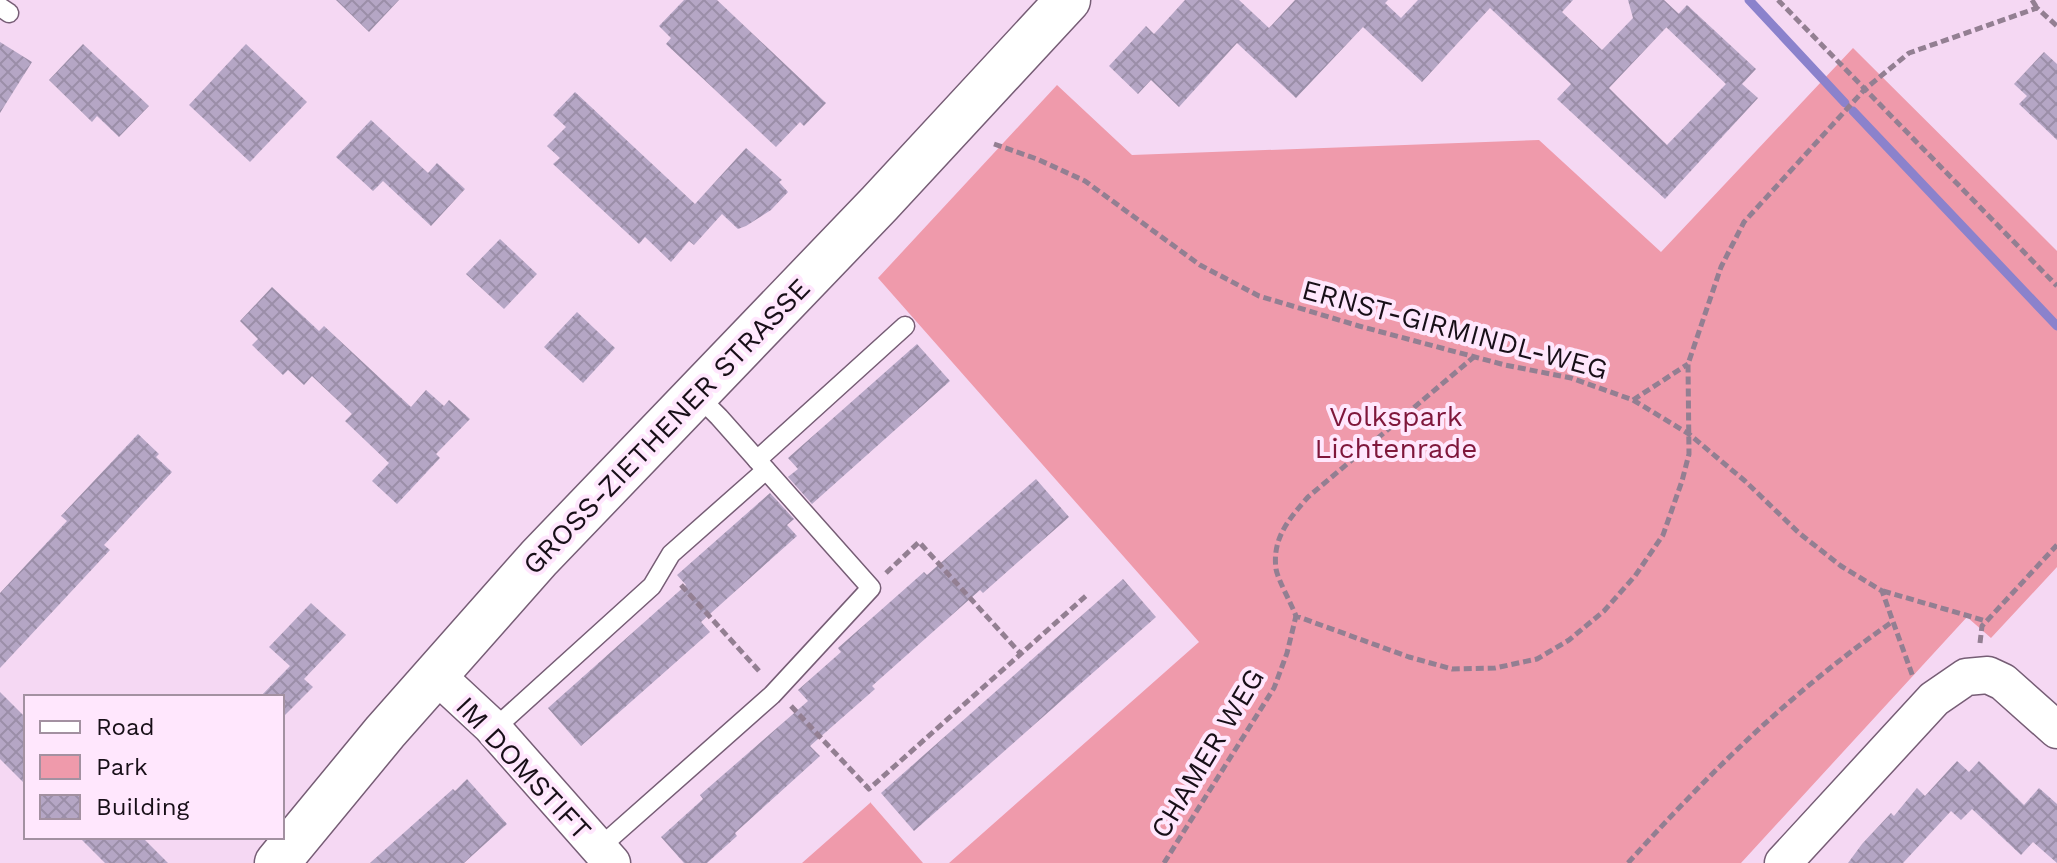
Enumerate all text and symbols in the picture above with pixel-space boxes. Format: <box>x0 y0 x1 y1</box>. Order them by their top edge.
street label: GROSS-ZIETHENER STRASSE <box>516 271 817 581</box>
street label: ERNST-GIRMINDL-WEG <box>1298 273 1611 386</box>
park label: Volkspark Lichtenrade <box>1315 400 1477 465</box>
street label: CHAMER WEG <box>1144 662 1271 844</box>
street label: IM DOMSTIFT <box>449 690 598 847</box>
legend <box>24 695 284 839</box>
text: Road <box>96 713 155 741</box>
text: Park <box>96 753 148 781</box>
text: Building <box>96 793 189 821</box>

